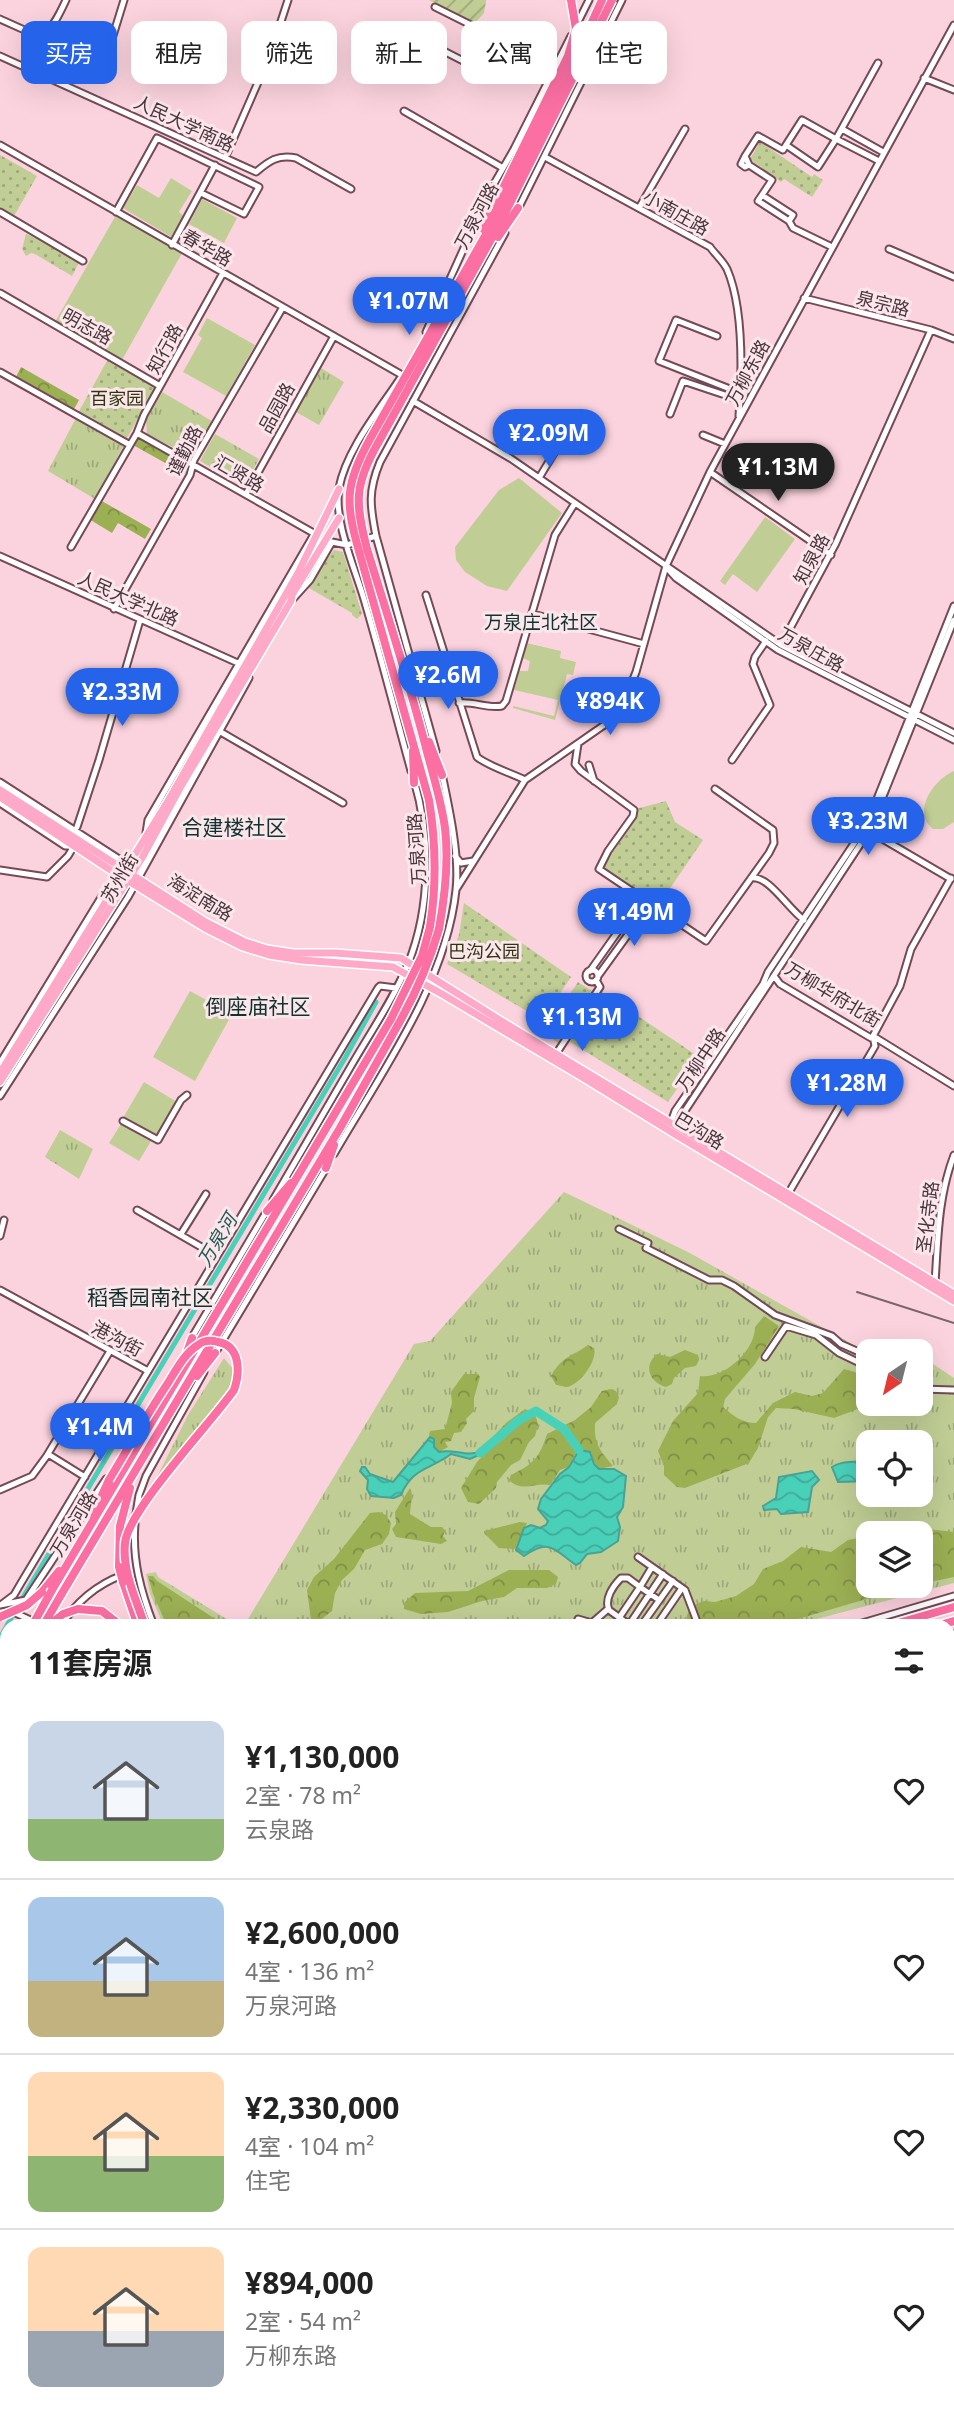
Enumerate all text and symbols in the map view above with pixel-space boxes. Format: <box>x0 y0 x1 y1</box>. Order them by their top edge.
chip: 买房 <box>21 21 117 84</box>
chip: 租房 <box>131 21 227 84</box>
chip: 筛选 <box>241 21 337 84</box>
chip: 新上 <box>351 21 447 84</box>
chip: 公寓 <box>461 21 557 84</box>
chip: 住宅 <box>571 21 667 84</box>
street label: 人民大学南路 <box>130 89 238 157</box>
street label: 万泉河路 <box>449 178 504 253</box>
street label: 小南庄路 <box>639 184 714 240</box>
street label: 春华路 <box>178 223 237 271</box>
pin: ¥1.07M <box>352 278 466 337</box>
text: ¥1.07M <box>369 284 449 316</box>
street label: 泉宗路 <box>854 285 912 321</box>
street label: 明志路 <box>58 303 117 350</box>
street label: 知行路 <box>141 319 188 378</box>
street label: 万柳东路 <box>720 335 775 410</box>
street label: 品园路 <box>253 378 300 437</box>
park label: 百家园 <box>90 386 144 410</box>
pin: ¥2.09M <box>492 410 606 469</box>
text: ¥2.09M <box>509 416 589 448</box>
street label: 谨勤路 <box>161 421 207 480</box>
pin: ¥1.13M <box>721 444 835 503</box>
street label: 汇贤路 <box>210 449 269 497</box>
text: ¥1.13M <box>738 450 818 482</box>
street label: 知泉路 <box>788 529 834 588</box>
street label: 人民大学北路 <box>74 565 183 631</box>
district label: 万泉庄北社区 <box>484 609 598 635</box>
street label: 万泉庄路 <box>774 621 849 677</box>
pin: ¥2.6M <box>399 652 497 711</box>
text: ¥2.6M <box>414 658 482 690</box>
pin: ¥2.33M <box>65 668 179 728</box>
text: ¥2.33M <box>82 675 162 707</box>
pin: ¥894K <box>561 678 659 737</box>
text: ¥894K <box>576 684 644 716</box>
pin: ¥3.23M <box>811 798 925 857</box>
text: ¥3.23M <box>828 804 908 836</box>
street label: 万泉河路 <box>402 812 430 886</box>
district label: 合建楼社区 <box>182 813 287 841</box>
street label: 苏州街 <box>95 848 143 907</box>
street label: 海淀南路 <box>163 868 238 926</box>
pin: ¥1.49M <box>577 888 691 948</box>
text: ¥1.49M <box>594 895 674 927</box>
park label: 巴沟公园 <box>448 939 520 963</box>
street label: 万柳华府北街 <box>781 956 886 1032</box>
district label: 倒座庙社区 <box>206 992 311 1020</box>
pin: ¥1.13M <box>525 993 639 1053</box>
text: ¥1.13M <box>542 1000 622 1032</box>
street label: 万柳中路 <box>670 1023 730 1096</box>
pin: ¥1.28M <box>790 1060 904 1119</box>
text: ¥1.28M <box>807 1066 887 1098</box>
street label: 巴沟路 <box>670 1106 729 1154</box>
street label: 圣化寺路 <box>911 1180 943 1254</box>
water label: 万泉河 <box>191 1205 245 1271</box>
district label: 稻香园南社区 <box>87 1283 213 1311</box>
street label: 港沟街 <box>88 1315 147 1361</box>
north arrow <box>856 1339 933 1416</box>
map controls <box>856 1339 933 1598</box>
pin: ¥1.4M <box>51 1404 149 1463</box>
text: ¥1.4M <box>66 1410 134 1442</box>
button: locate <box>856 1430 933 1507</box>
street label: 万泉河路 <box>44 1486 102 1561</box>
button: layers <box>856 1521 933 1598</box>
text: 11套房源 <box>28 1642 152 1683</box>
icon: filters <box>890 1642 928 1680</box>
text: ¥1,130,000 <box>245 1736 399 1777</box>
icon: home <box>84 1749 168 1833</box>
icon: heart <box>890 1772 928 1810</box>
text: 2室 · 78 m² <box>245 1779 361 1811</box>
text: 云泉路 <box>245 1813 314 1845</box>
text: ¥2,600,000 <box>245 1912 399 1953</box>
icon: home <box>84 1925 168 2009</box>
icon: heart <box>890 1948 928 1986</box>
text: 4室 · 136 m² <box>245 1955 374 1987</box>
text: 万泉河路 <box>245 1989 337 2021</box>
text: ¥2,330,000 <box>245 2087 399 2128</box>
icon: home <box>84 2100 168 2184</box>
icon: heart <box>890 2123 928 2161</box>
text: 4室 · 104 m² <box>245 2130 374 2162</box>
text: 住宅 <box>245 2164 291 2196</box>
text: ¥894,000 <box>245 2262 374 2303</box>
icon: home <box>84 2275 168 2359</box>
icon: heart <box>890 2298 928 2336</box>
text: 2室 · 54 m² <box>245 2305 361 2337</box>
text: 万柳东路 <box>245 2339 337 2371</box>

